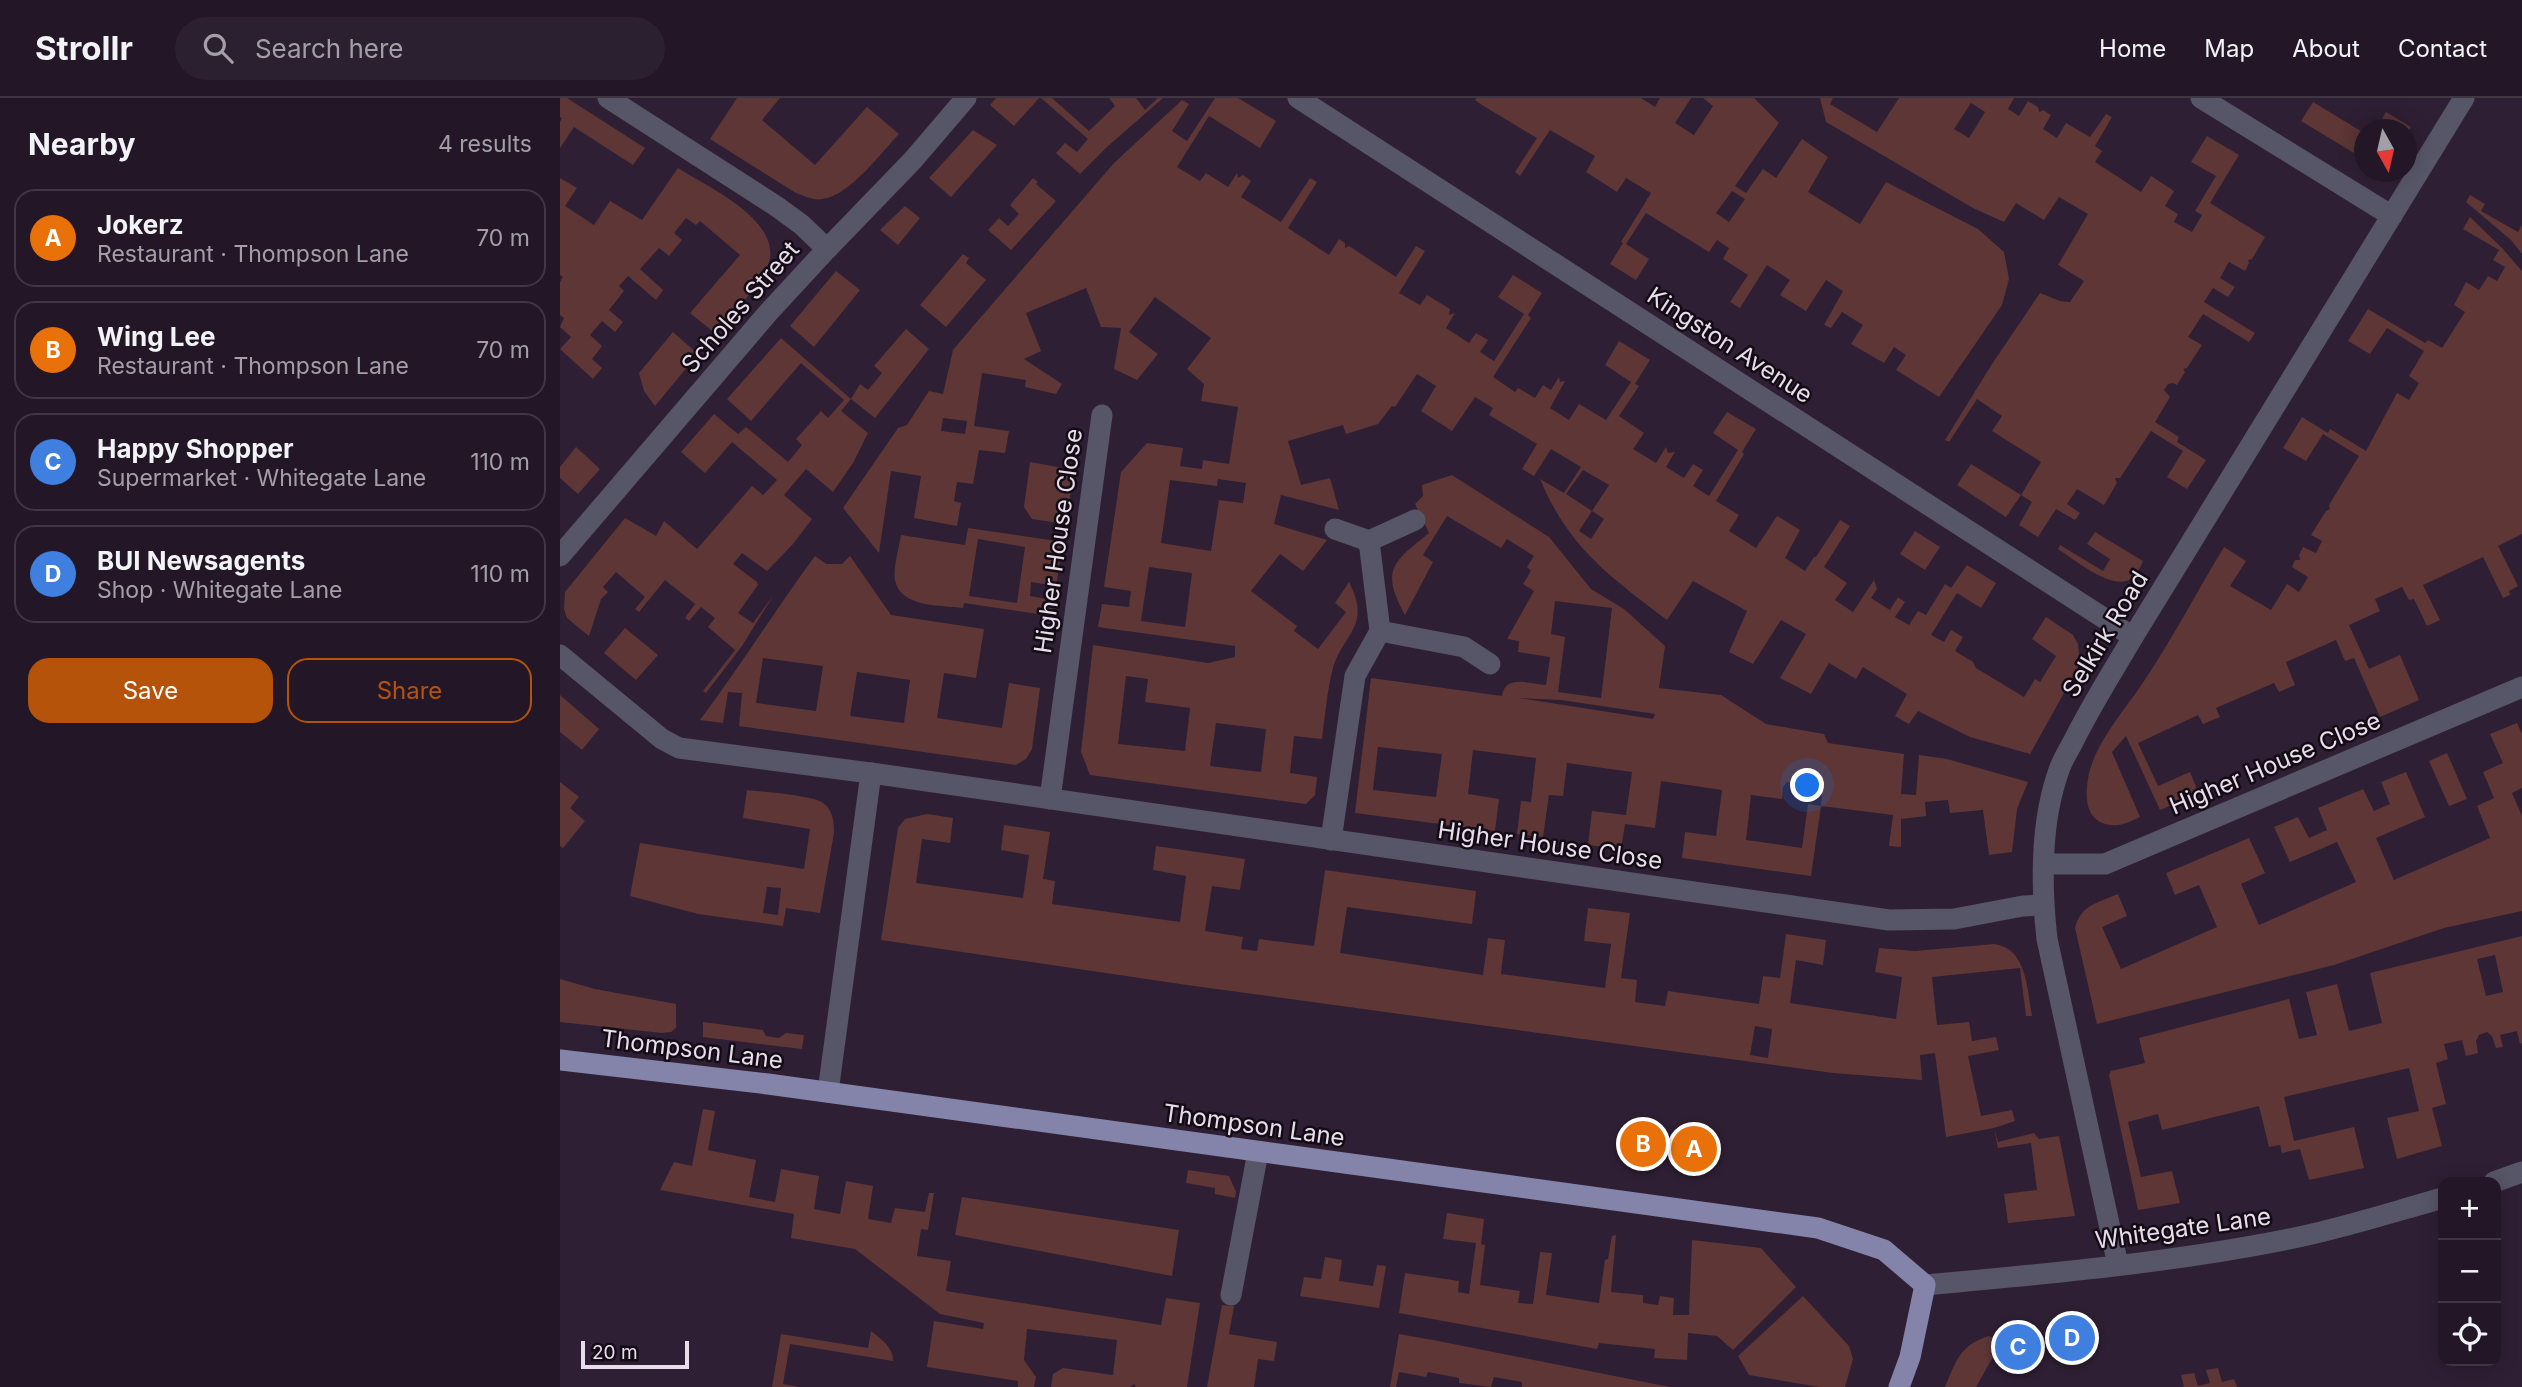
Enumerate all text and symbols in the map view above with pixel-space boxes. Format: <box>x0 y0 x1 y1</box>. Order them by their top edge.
search box <box>175 17 665 80</box>
text: Strollr <box>35 28 133 68</box>
icon: search <box>199 29 237 67</box>
text: Search here <box>255 33 404 64</box>
text: Home <box>2099 34 2166 63</box>
text: Map <box>2204 34 2254 63</box>
text: About <box>2292 34 2360 63</box>
text: Contact <box>2398 34 2487 63</box>
north arrow <box>2354 119 2417 182</box>
text: Nearby <box>28 126 136 162</box>
text: 4 results <box>438 130 532 158</box>
text: Jokerz <box>97 209 184 240</box>
text: A <box>44 224 62 252</box>
text: 70 m <box>476 224 530 252</box>
street label: Scholes Street <box>675 235 805 379</box>
text: Restaurant · Thompson Lane <box>97 240 409 268</box>
street label: Kingston Avenue <box>1642 281 1818 409</box>
text: Wing Lee <box>97 321 215 352</box>
text: B <box>45 336 61 364</box>
text: 70 m <box>476 336 530 364</box>
text: Restaurant · Thompson Lane <box>97 352 409 380</box>
street label: Higher House Close <box>1028 427 1088 655</box>
text: Happy Shopper <box>97 433 294 464</box>
text: C <box>44 448 62 476</box>
text: 110 m <box>470 448 530 476</box>
text: Supermarket · Whitegate Lane <box>97 464 426 492</box>
text: BUI Newsagents <box>97 545 305 576</box>
text: D <box>45 560 61 588</box>
text: 110 m <box>470 560 530 588</box>
street label: Selkirk Road <box>2056 566 2154 702</box>
text: Shop · Whitegate Lane <box>97 576 342 604</box>
button: Save <box>28 658 273 723</box>
button: Share <box>287 658 532 723</box>
street label: Higher House Close <box>2165 705 2385 821</box>
your location <box>1790 768 1824 802</box>
street label: Higher House Close <box>1436 815 1664 875</box>
street label: Thompson Lane <box>599 1023 785 1075</box>
street label: Thompson Lane <box>1161 1098 1347 1152</box>
pin: B <box>1620 1118 1666 1170</box>
pin: A <box>1671 1123 1717 1175</box>
map controls <box>2438 1177 2501 1366</box>
button: + <box>2438 1177 2501 1240</box>
street label: Whitegate Lane <box>2093 1201 2273 1255</box>
button: − <box>2438 1240 2501 1303</box>
button: locate <box>2438 1303 2501 1366</box>
pin: D <box>2049 1312 2095 1364</box>
pin: C <box>1995 1321 2041 1373</box>
scale bar <box>581 1338 690 1370</box>
text: 20 m <box>592 1341 638 1364</box>

